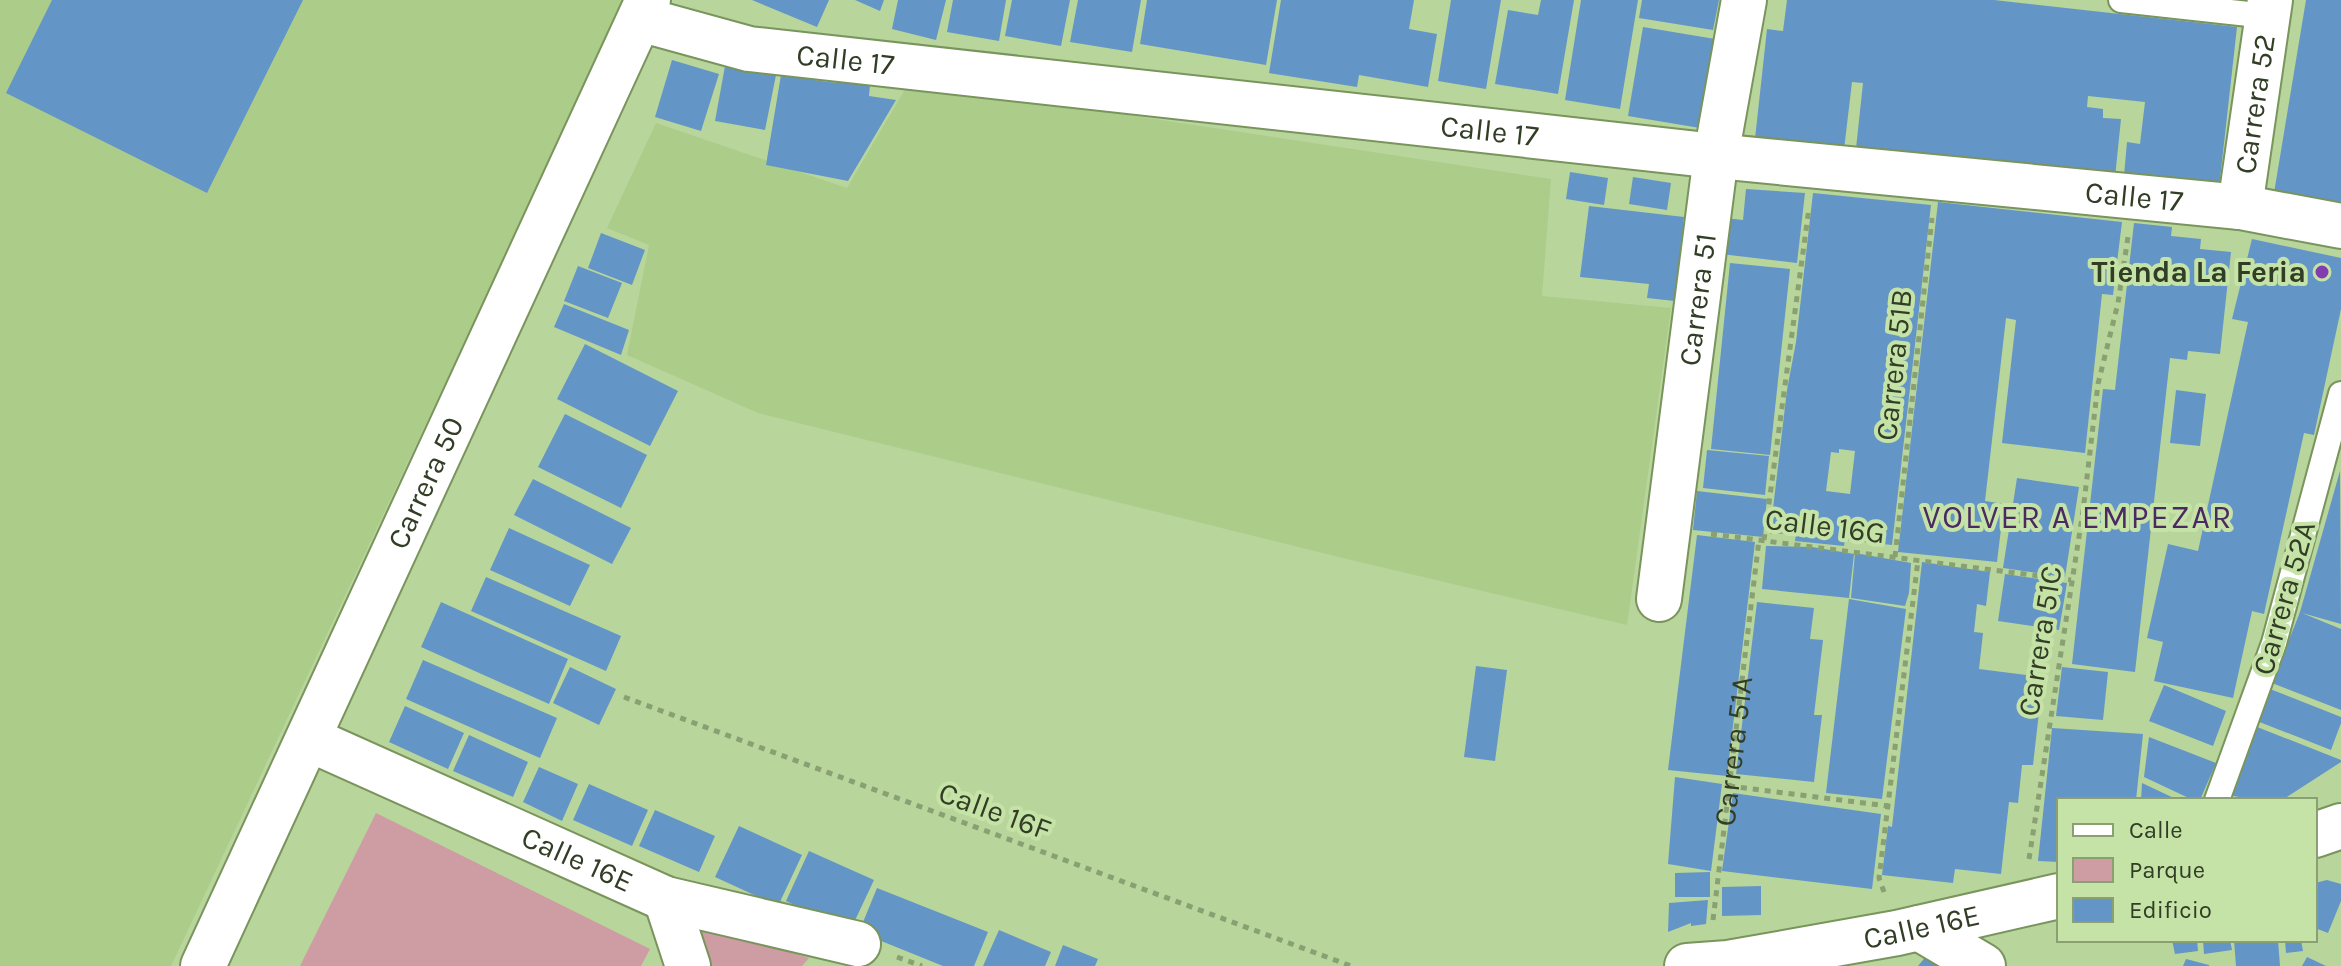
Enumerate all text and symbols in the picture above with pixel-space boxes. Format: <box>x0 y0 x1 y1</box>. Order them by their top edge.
street label: Carrera 52 <box>2227 32 2283 176</box>
street label: Calle 17 <box>795 36 896 83</box>
street label: Calle 17 <box>1439 108 1540 154</box>
street label: Calle 17 <box>2083 174 2185 219</box>
street label: Carrera 51 <box>1671 231 1724 368</box>
place label: Tienda La Feria <box>2092 254 2306 290</box>
marker: Tienda La Feria <box>2313 263 2331 281</box>
street label: Carrera 51B <box>1868 288 1920 442</box>
street label: Carrera 50 <box>380 411 471 555</box>
district label: VOLVER A EMPEZAR <box>1923 499 2233 536</box>
street label: Calle 16G <box>1763 501 1887 551</box>
street label: Carrera 52A <box>2245 517 2323 679</box>
street label: Carrera 51C <box>2010 563 2070 719</box>
street label: Carrera 51A <box>1707 674 1760 828</box>
street label: Calle 16F <box>934 774 1056 848</box>
legend <box>2057 798 2317 942</box>
text: Calle <box>2129 816 2183 844</box>
street label: Calle 16E <box>516 819 639 900</box>
text: Parque <box>2129 856 2205 884</box>
text: Edificio <box>2129 896 2212 924</box>
street label: Calle 16E <box>1860 897 1983 957</box>

